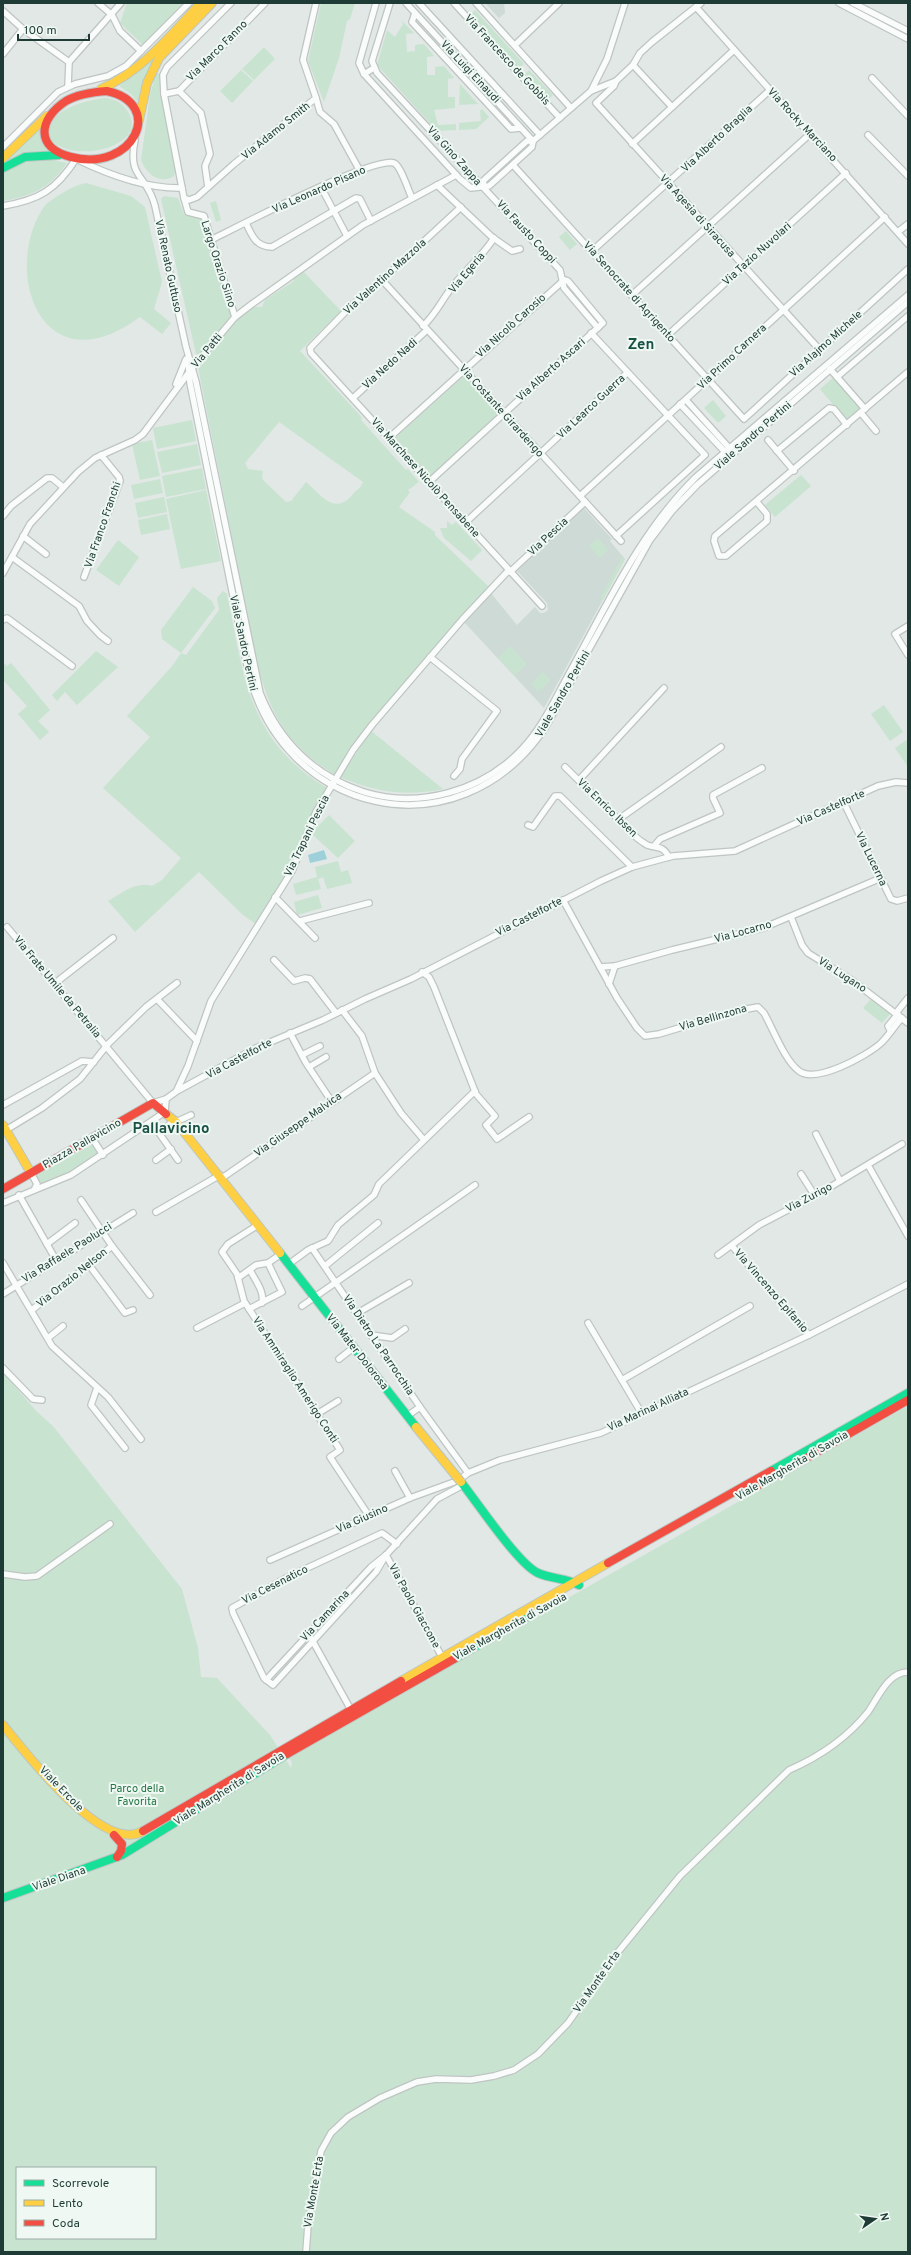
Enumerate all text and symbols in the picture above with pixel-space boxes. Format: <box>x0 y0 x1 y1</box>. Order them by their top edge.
street label: Via Francesco de Gobbis <box>461 12 553 108</box>
scale bar <box>18 16 89 42</box>
street label: Via Marco Fanno <box>183 17 251 85</box>
text: 100 m <box>24 23 57 39</box>
street label: Via Luigi Einaudi <box>437 37 503 107</box>
street label: Via Rocky Marciano <box>764 85 840 165</box>
street label: Via Adamo Smith <box>239 99 313 163</box>
street label: Via Alberto Braglia <box>678 102 756 176</box>
street label: Via Gino Zappa <box>424 123 484 189</box>
street label: Via Leonardo Pisano <box>270 163 368 217</box>
street label: Via Agesia di Siracusa <box>656 172 738 261</box>
street label: Via Fausto Coppi <box>493 197 559 267</box>
street label: Via Renato Guttuso <box>151 218 185 314</box>
street label: Largo Orazio Siino <box>197 219 239 309</box>
street label: Via Tazio Nuvolari <box>720 219 794 289</box>
street label: Via Valentino Mazzola <box>341 236 430 318</box>
street label: Via Senocrate di Agrigento <box>580 239 678 345</box>
street label: Via Egeria <box>446 249 488 296</box>
street label: Via Nicolò Carosio <box>473 291 549 361</box>
street label: Via Alajmo Michele <box>787 307 866 381</box>
street label: Via Primo Carnera <box>694 321 770 393</box>
street label: Via Patti <box>188 331 226 371</box>
street label: Via Alberto Ascari <box>514 335 588 405</box>
street label: Via Nedo Nadi <box>359 336 421 392</box>
district label: Zen <box>628 336 654 355</box>
street label: Via Costante Girardengo <box>456 362 546 460</box>
street label: Via Learco Guerra <box>554 372 628 442</box>
street label: Viale Sandro Pertini <box>711 399 795 473</box>
street label: Via Marchese Nicolò Pensabene <box>367 415 483 541</box>
street label: Via Franco Franchi <box>82 480 124 570</box>
street label: Via Pescia <box>525 515 571 559</box>
street label: Viale Sandro Pertini <box>226 594 260 692</box>
street label: Viale Sandro Pertini <box>532 648 594 740</box>
street label: Via Enrico Ibsen <box>574 776 640 840</box>
street label: Via Castelforte <box>795 787 867 829</box>
street label: Via Trapani Pescia <box>281 793 333 879</box>
street label: Via Lucerna <box>852 830 890 889</box>
street label: Via Castelforte <box>493 894 565 940</box>
street label: Via Locarno <box>713 918 773 946</box>
street label: Via Frate Umile da Petralia <box>10 933 104 1041</box>
street label: Via Lugano <box>815 954 869 996</box>
street label: Via Bellinzona <box>677 1002 749 1034</box>
street label: Via Castelforte <box>203 1036 275 1082</box>
street label: Via Giuseppe Malvica <box>251 1089 345 1161</box>
street label: Piazza Pallavicino <box>40 1116 124 1172</box>
district label: Pallavicino <box>133 1120 210 1139</box>
street label: Via Zurigo <box>783 1180 835 1216</box>
street label: Via Raffaele Paolucci <box>19 1220 115 1286</box>
street label: Via Orazio Nelson <box>34 1245 110 1311</box>
street label: Via Vincenzo Epifanio <box>731 1246 811 1336</box>
street label: Via Dietro La Parrocchia <box>339 1292 417 1398</box>
street label: Via Mater Dolorosa <box>323 1311 391 1393</box>
street label: Via Ammiraglio Amerigo Conti <box>249 1314 341 1446</box>
street label: Via Marinai Alliata <box>605 1385 691 1435</box>
street label: Viale Margherita di Savoia <box>733 1428 851 1504</box>
street label: Via Giusino <box>334 1501 390 1537</box>
street label: Via Paolo Giaccone <box>385 1561 443 1651</box>
street label: Via Cesenatico <box>239 1562 311 1608</box>
street label: Via Camarina <box>297 1587 353 1645</box>
street label: Viale Margherita di Savoia <box>451 1590 569 1664</box>
street label: Viale Margherita di Savoia <box>171 1749 287 1829</box>
street label: Viale Ercole <box>36 1763 86 1815</box>
park label: Parco della Favorita <box>110 1782 165 1809</box>
street label: Viale Diana <box>31 1863 88 1895</box>
street label: Via Monte Erta <box>570 1948 624 2016</box>
street label: Via Monte Erta <box>301 2155 327 2229</box>
legend <box>16 2167 156 2239</box>
text: Scorrevole <box>52 2176 109 2192</box>
text: Lento <box>52 2196 83 2212</box>
north arrow <box>855 2199 895 2239</box>
text: N <box>876 2212 891 2222</box>
text: Coda <box>52 2216 80 2232</box>

